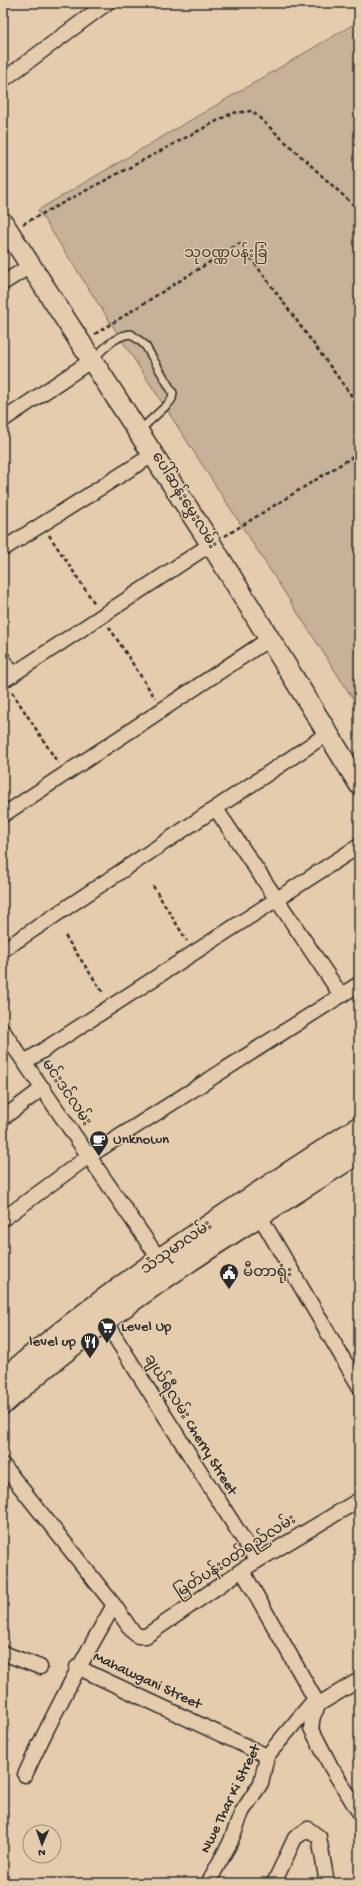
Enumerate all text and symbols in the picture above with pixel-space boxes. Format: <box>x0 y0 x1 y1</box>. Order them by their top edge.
park label: သုဝဏ္ဏပန်းခြံ <box>184 242 268 264</box>
street label: ပေါ်ဆန်းမွှေးလမ်း <box>146 448 224 553</box>
street label: မင်းဒင်လမ်း <box>37 1055 97 1130</box>
cafe icon: Unknown <box>88 1129 110 1157</box>
place label: Unknown <box>113 1131 169 1149</box>
street label: သံသုမာလမ်း <box>136 1214 217 1280</box>
place label: မီတာရုံး <box>243 1261 292 1283</box>
public building icon: မီတာရုံး <box>218 1262 240 1290</box>
supermarket icon: Level Up <box>96 1316 118 1344</box>
place label: Level Up <box>121 1318 172 1336</box>
restaurant icon: level up <box>79 1331 101 1359</box>
place label: level up <box>29 1333 77 1351</box>
street label: ချယ်ရီလမ်း Cherry Street <box>138 1350 244 1501</box>
street label: မြတ်ပန်းဝတ်ရည်လမ်း <box>171 1509 300 1604</box>
street label: Mahawgani Street <box>90 1648 206 1715</box>
street label: Nwe Thar Ki Street <box>197 1740 266 1856</box>
north arrow <box>22 1824 62 1864</box>
text: N <box>38 1846 46 1858</box>

